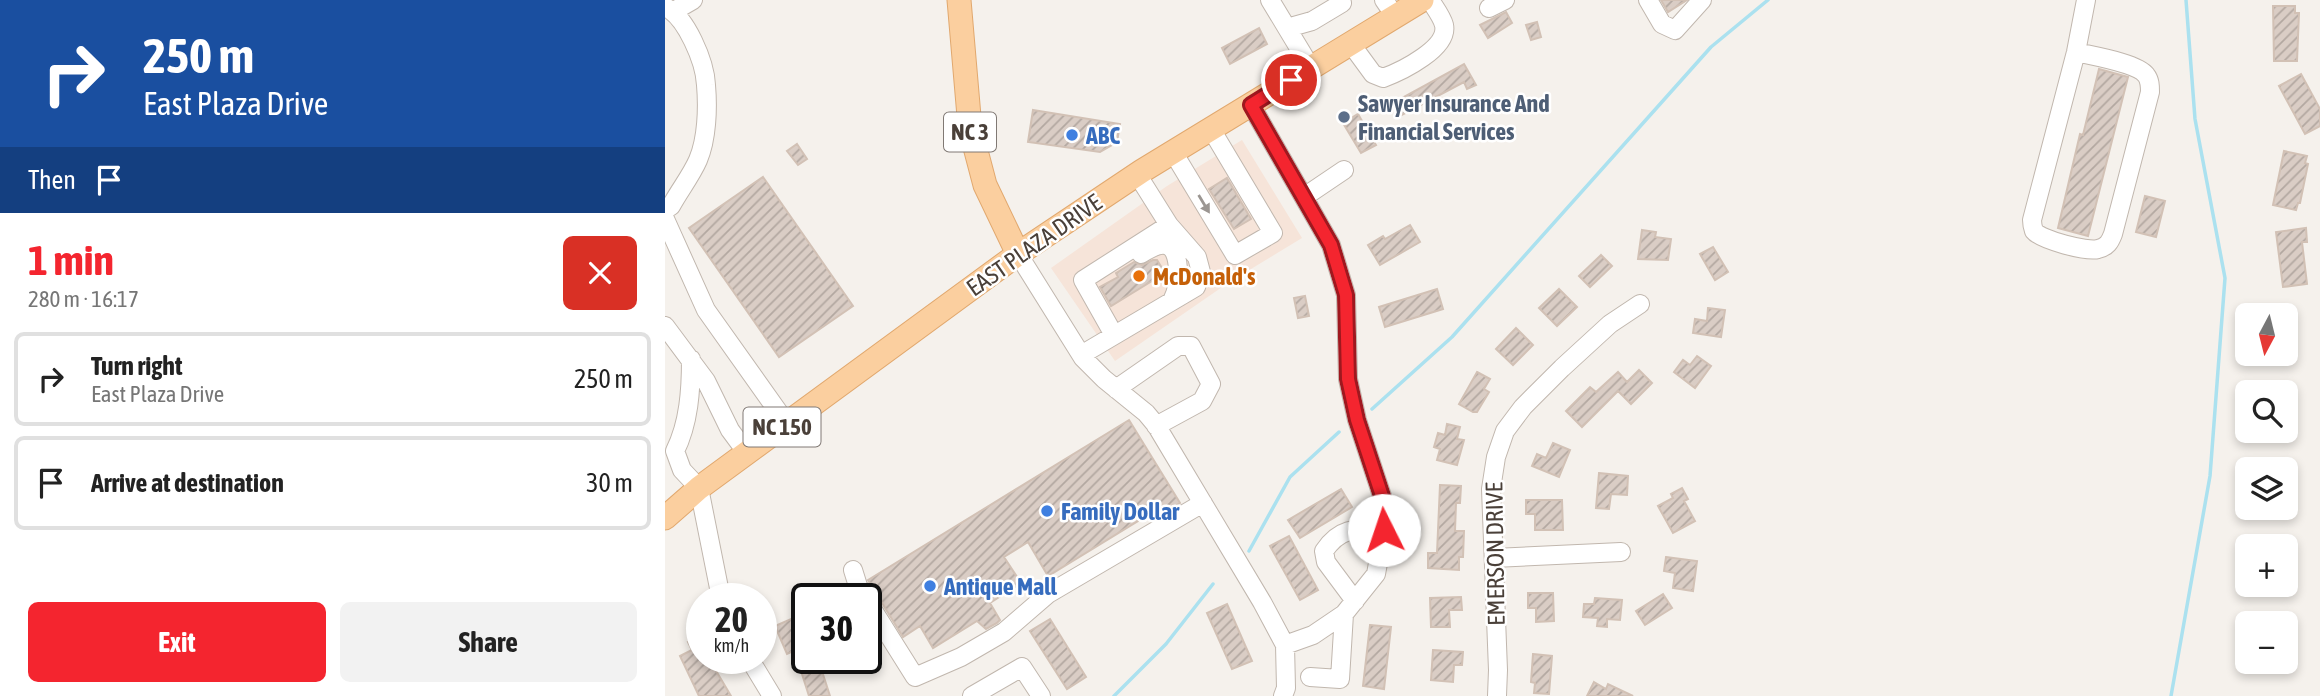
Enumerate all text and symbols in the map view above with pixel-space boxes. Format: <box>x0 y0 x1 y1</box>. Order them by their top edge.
text: 250 m <box>143 27 254 83</box>
icon: right <box>28 28 119 119</box>
pin <box>1261 50 1321 110</box>
icon: arrive <box>1272 61 1310 99</box>
text: East Plaza Drive <box>143 85 328 122</box>
place label: Sawyer Insurance And Financial Services <box>1358 90 1550 145</box>
marker: Sawyer Insurance And Financial Services <box>1336 109 1352 125</box>
road number: NC 3 <box>944 113 996 152</box>
place label: ABC <box>1085 122 1120 149</box>
marker: ABC <box>1064 127 1080 143</box>
icon: arrive <box>90 161 128 199</box>
text: Then <box>28 165 76 195</box>
street label: EAST PLAZA DRIVE <box>962 189 1106 301</box>
one-way arrow <box>1198 194 1210 213</box>
text: 1 min <box>28 236 114 284</box>
button: close <box>563 236 637 310</box>
place label: McDonald's <box>1153 263 1256 290</box>
marker: McDonald's <box>1131 268 1147 284</box>
text: 280 m · 16:17 <box>28 286 139 312</box>
north arrow <box>2235 303 2298 366</box>
map controls <box>2235 303 2298 674</box>
text: Turn right <box>91 351 182 381</box>
icon: right <box>32 360 70 398</box>
text: 250 m <box>574 364 633 394</box>
button: search <box>2235 380 2298 443</box>
text: East Plaza Drive <box>91 381 224 407</box>
road number: NC 150 <box>743 408 821 446</box>
button: layers <box>2235 457 2298 520</box>
icon: arrive <box>32 464 70 502</box>
text: Arrive at destination <box>91 468 284 498</box>
text: 30 m <box>586 468 633 498</box>
street label: EMERSON DRIVE <box>1480 482 1510 626</box>
position arrow <box>1347 493 1421 567</box>
place label: Family Dollar <box>1061 498 1180 525</box>
marker: Family Dollar <box>1039 503 1055 519</box>
button: + <box>2235 534 2298 597</box>
place label: Antique Mall <box>943 573 1058 600</box>
marker: Antique Mall <box>922 578 938 594</box>
speed limit sign: 30 <box>791 583 882 674</box>
text: 20 <box>715 599 748 639</box>
button: Exit <box>28 602 326 682</box>
button: Share <box>340 602 637 682</box>
button: − <box>2235 611 2298 674</box>
text: km/h <box>714 635 749 656</box>

